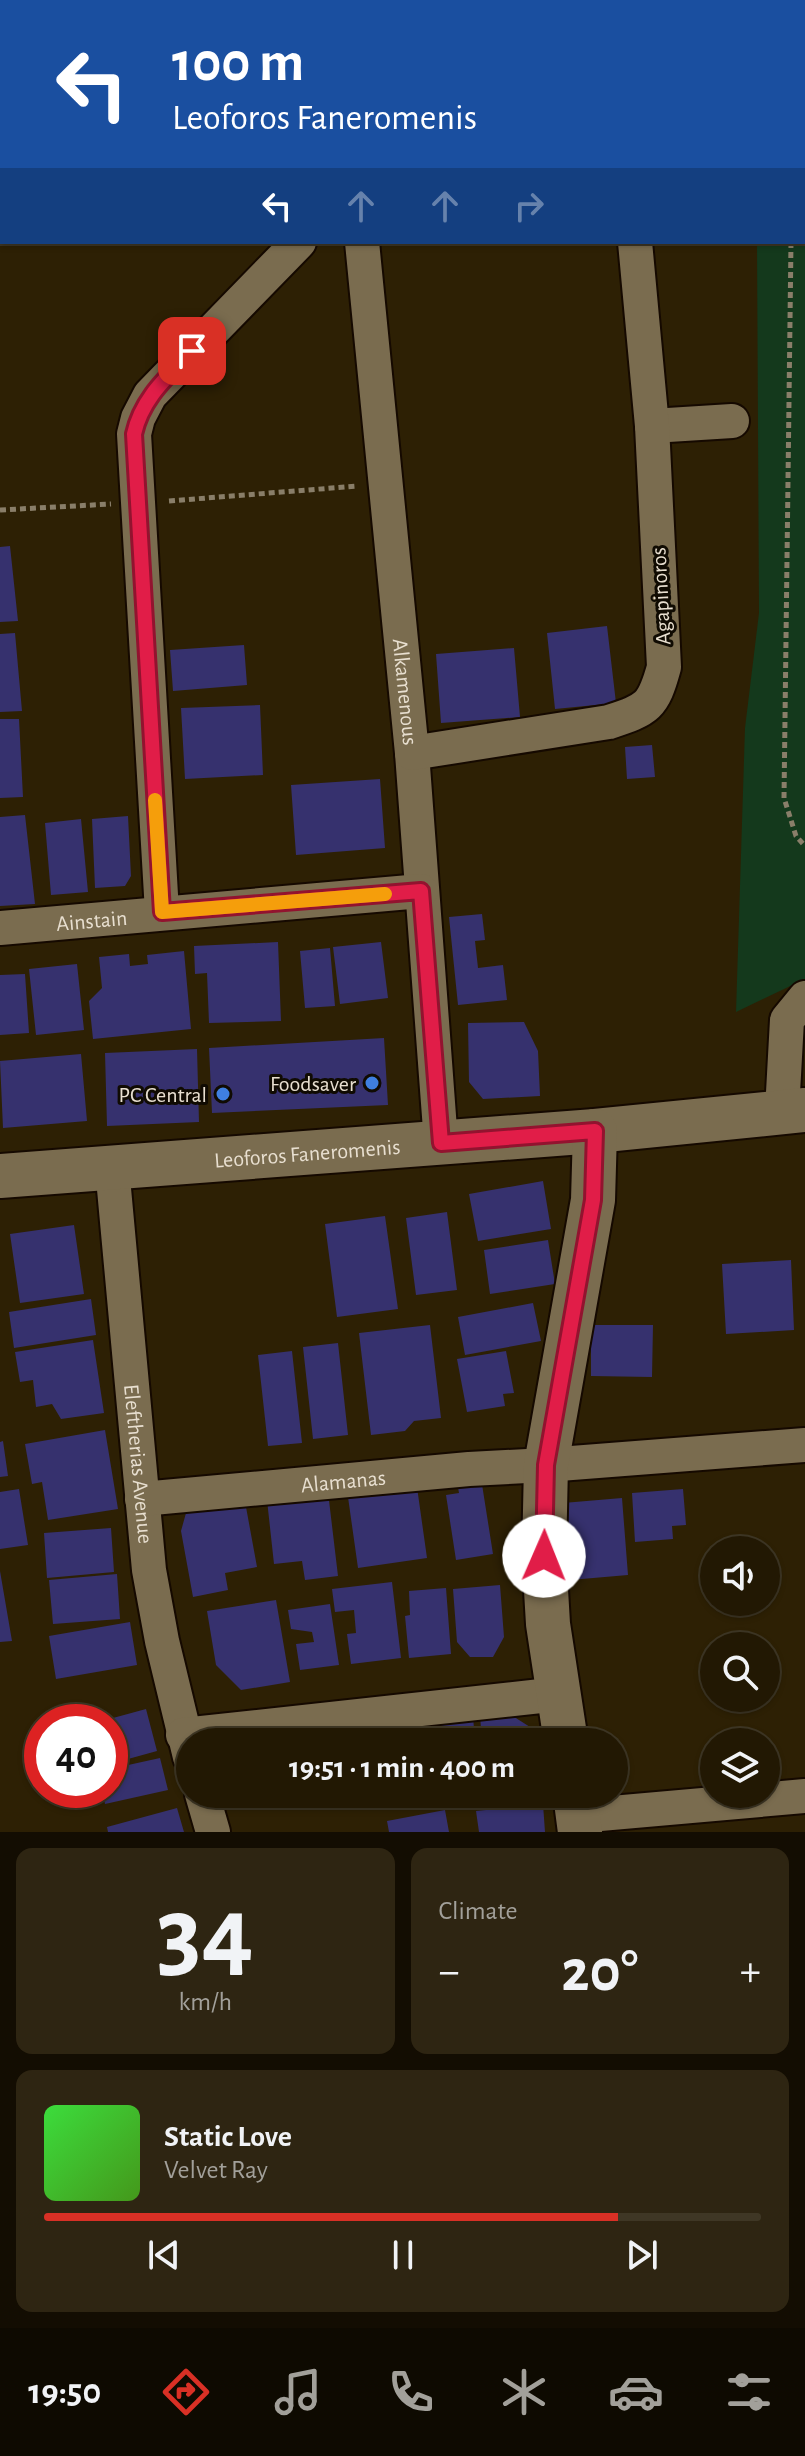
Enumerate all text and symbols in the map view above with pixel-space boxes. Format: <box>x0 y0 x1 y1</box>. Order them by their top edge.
icon: left <box>40 32 144 136</box>
text: 100 m <box>172 35 304 91</box>
text: Leoforos Faneromenis <box>172 100 477 136</box>
icon: left <box>255 184 299 228</box>
icon: ahead <box>339 184 383 228</box>
icon: ahead <box>423 184 467 228</box>
icon: right <box>507 184 551 228</box>
pin <box>158 317 226 385</box>
icon: arrive <box>170 329 214 373</box>
street label: Agapinoros <box>647 547 675 645</box>
street label: Alkamenous <box>389 638 421 746</box>
street label: Ainstain <box>55 907 128 935</box>
place label: Foodsaver <box>270 1073 356 1095</box>
marker: Foodsaver <box>363 1074 381 1092</box>
place label: PC Central <box>118 1084 207 1106</box>
marker: PC Central <box>214 1085 232 1103</box>
street label: Leoforos Faneromenis <box>213 1136 401 1172</box>
street label: Eleftherias Avenue <box>120 1383 157 1545</box>
street label: Alamanas <box>300 1467 387 1496</box>
position arrow <box>502 1514 586 1598</box>
map controls <box>700 1536 780 1808</box>
button: sound <box>700 1536 780 1616</box>
button: search <box>700 1632 780 1712</box>
speed limit sign: 40 <box>24 1704 128 1808</box>
button: layers <box>700 1728 780 1808</box>
text: 19:51 · 1 min · 400 m <box>289 1753 515 1783</box>
text: 34 <box>157 1883 254 1987</box>
text: Climate <box>439 1898 517 1924</box>
text: 20° <box>561 1942 638 2002</box>
text: − <box>439 1950 460 1994</box>
text: + <box>740 1950 761 1994</box>
text: km/h <box>178 1989 232 2015</box>
text: Static Love <box>164 2122 292 2152</box>
text: Velvet Ray <box>164 2157 268 2183</box>
icon: previous <box>142 2233 186 2277</box>
icon: pause <box>381 2233 425 2277</box>
icon: next <box>620 2233 664 2277</box>
icon: directions <box>158 2364 214 2420</box>
icon: music <box>270 2364 326 2420</box>
icon: phone <box>383 2364 439 2420</box>
icon: climate <box>496 2364 552 2420</box>
icon: car <box>608 2364 664 2420</box>
icon: filters <box>721 2364 777 2420</box>
text: 19:50 <box>28 2374 101 2410</box>

